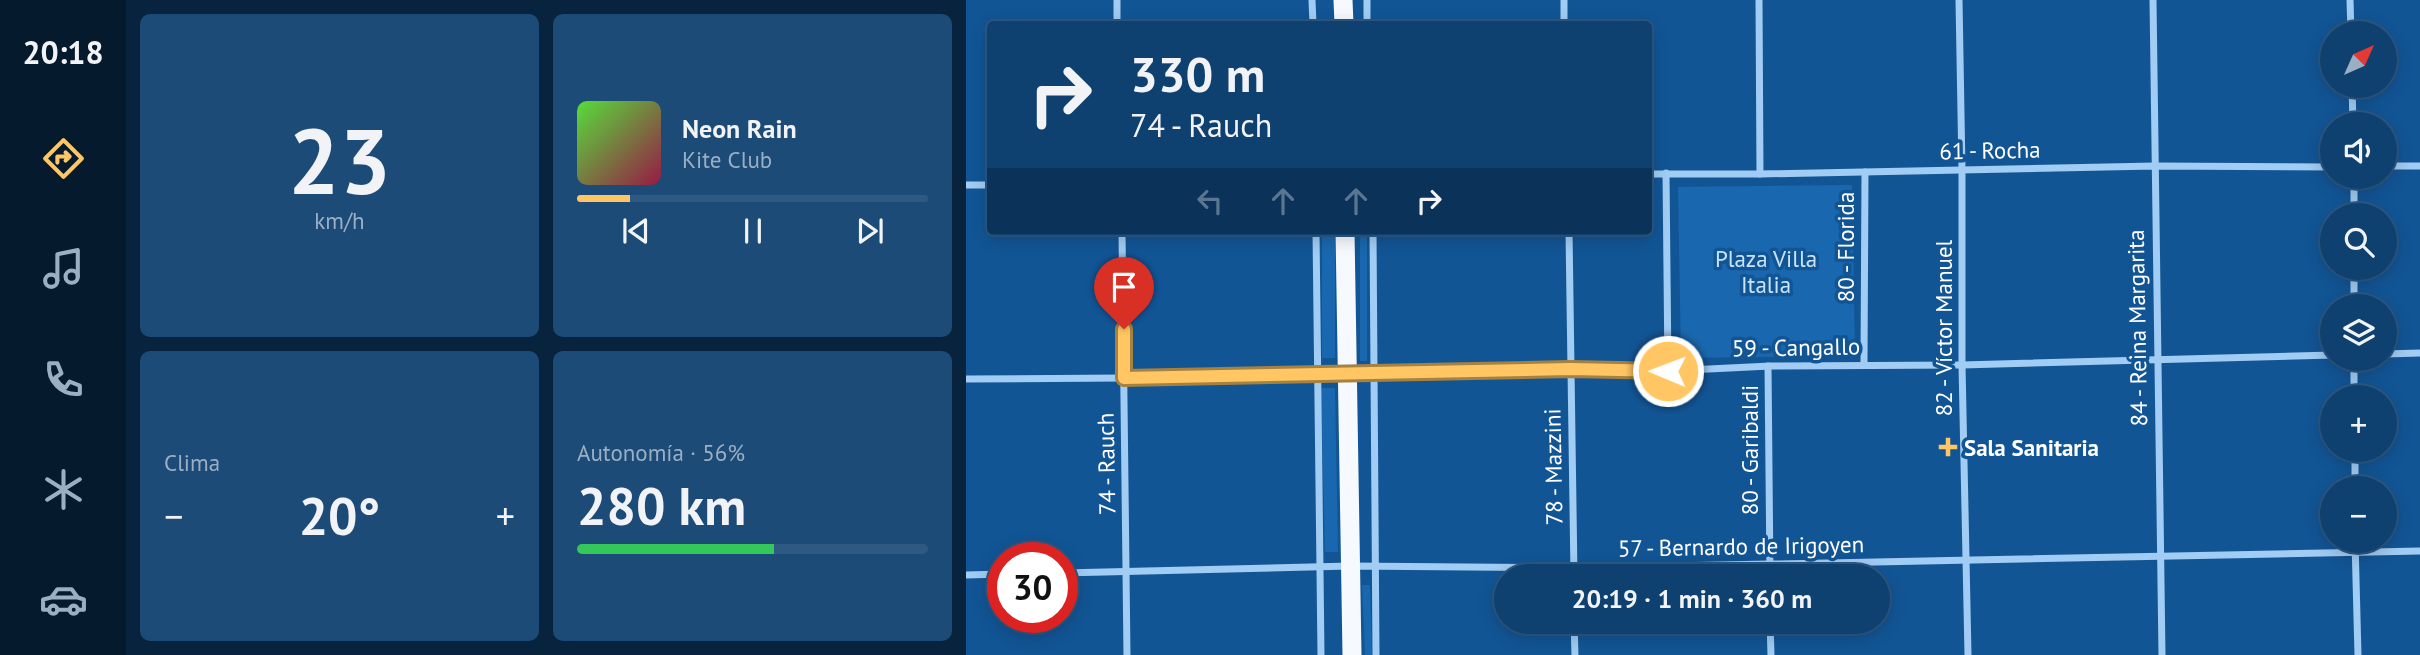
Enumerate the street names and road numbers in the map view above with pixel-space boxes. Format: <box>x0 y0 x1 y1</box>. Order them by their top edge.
street label: 61 - Rocha <box>1939 135 2041 165</box>
street label: 80 - Florida <box>1831 192 1860 302</box>
street label: 84 - Reina Margarita <box>2121 229 2153 427</box>
street label: 82 - Víctor Manuel <box>1929 239 1958 416</box>
street label: 59 - Cangallo <box>1732 331 1860 363</box>
street label: 80 - Garibaldi <box>1735 385 1764 515</box>
street label: 78 - Mazzini <box>1537 408 1569 526</box>
street label: 74 - Rauch <box>1091 413 1121 515</box>
street label: 57 - Bernardo de Irigoyen <box>1618 529 1864 563</box>

